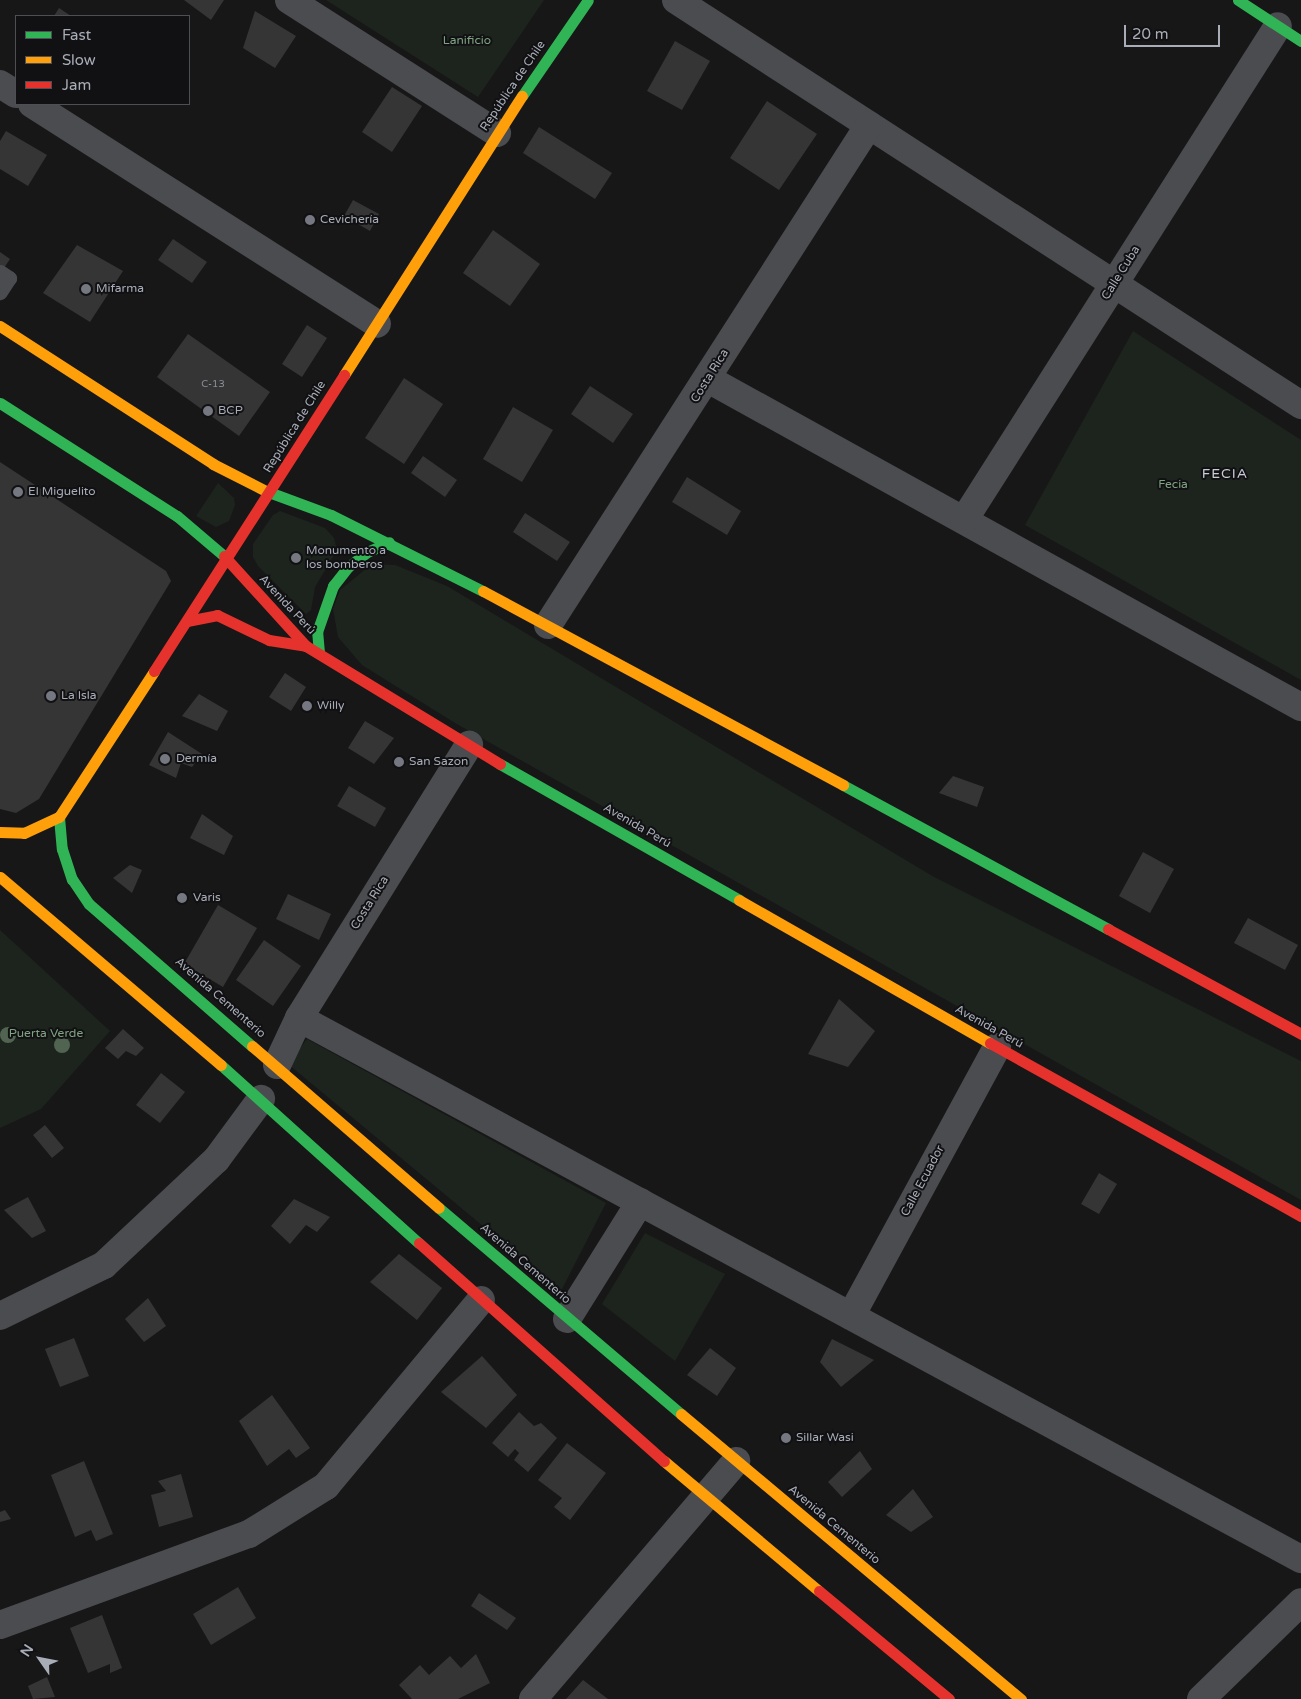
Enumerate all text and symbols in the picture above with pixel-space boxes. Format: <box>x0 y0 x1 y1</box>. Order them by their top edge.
legend <box>15 15 190 105</box>
scale bar <box>1126 15 1222 47</box>
text: 20 m <box>1132 25 1169 43</box>
text: Fast <box>62 26 91 44</box>
park label: Lanificio <box>443 34 491 48</box>
street label: República de Chile <box>477 38 549 134</box>
text: Slow <box>62 51 96 69</box>
text: Jam <box>62 76 91 94</box>
place label: Cevichería <box>320 213 379 227</box>
marker: Cevichería <box>304 214 316 226</box>
street label: Calle Cuba <box>1099 243 1143 303</box>
place label: Mifarma <box>96 282 144 296</box>
marker: Mifarma <box>80 283 92 295</box>
street label: Costa Rica <box>688 347 732 405</box>
street label: República de Chile <box>261 378 329 476</box>
house number: C-13 <box>201 379 225 391</box>
place label: BCP <box>218 404 243 418</box>
marker: BCP <box>202 405 214 417</box>
district label: FECIA <box>1201 466 1249 482</box>
park label: Fecia <box>1158 478 1188 492</box>
place label: El Miguelito <box>28 485 96 499</box>
marker: El Miguelito <box>12 486 24 498</box>
place label: Monumento a los bomberos <box>306 544 386 572</box>
marker: Monumento a los bomberos <box>290 552 302 564</box>
street label: Avenida Perú <box>256 572 318 638</box>
place label: La Isla <box>61 689 97 703</box>
marker: La Isla <box>45 690 57 702</box>
place label: Willy <box>317 699 344 713</box>
marker: Willy <box>301 700 313 712</box>
marker: Dermía <box>158 752 172 766</box>
place label: Dermía <box>176 752 217 766</box>
place label: San Sazon <box>409 755 468 769</box>
marker: San Sazon <box>393 756 405 768</box>
street label: Avenida Perú <box>601 801 673 851</box>
street label: Costa Rica <box>348 874 392 932</box>
marker: Varis <box>175 891 189 905</box>
place label: Varis <box>193 891 221 905</box>
street label: Avenida Cementerio <box>172 955 268 1041</box>
street label: Avenida Perú <box>952 1002 1026 1052</box>
park label: Puerta Verde <box>9 1027 83 1041</box>
street label: Calle Ecuador <box>898 1143 948 1219</box>
street label: Avenida Cementerio <box>477 1221 573 1307</box>
place label: Sillar Wasi <box>796 1431 854 1445</box>
marker: Sillar Wasi <box>780 1432 792 1444</box>
street label: Avenida Cementerio <box>785 1482 883 1568</box>
north arrow <box>15 1634 65 1684</box>
text: N <box>17 1641 37 1660</box>

